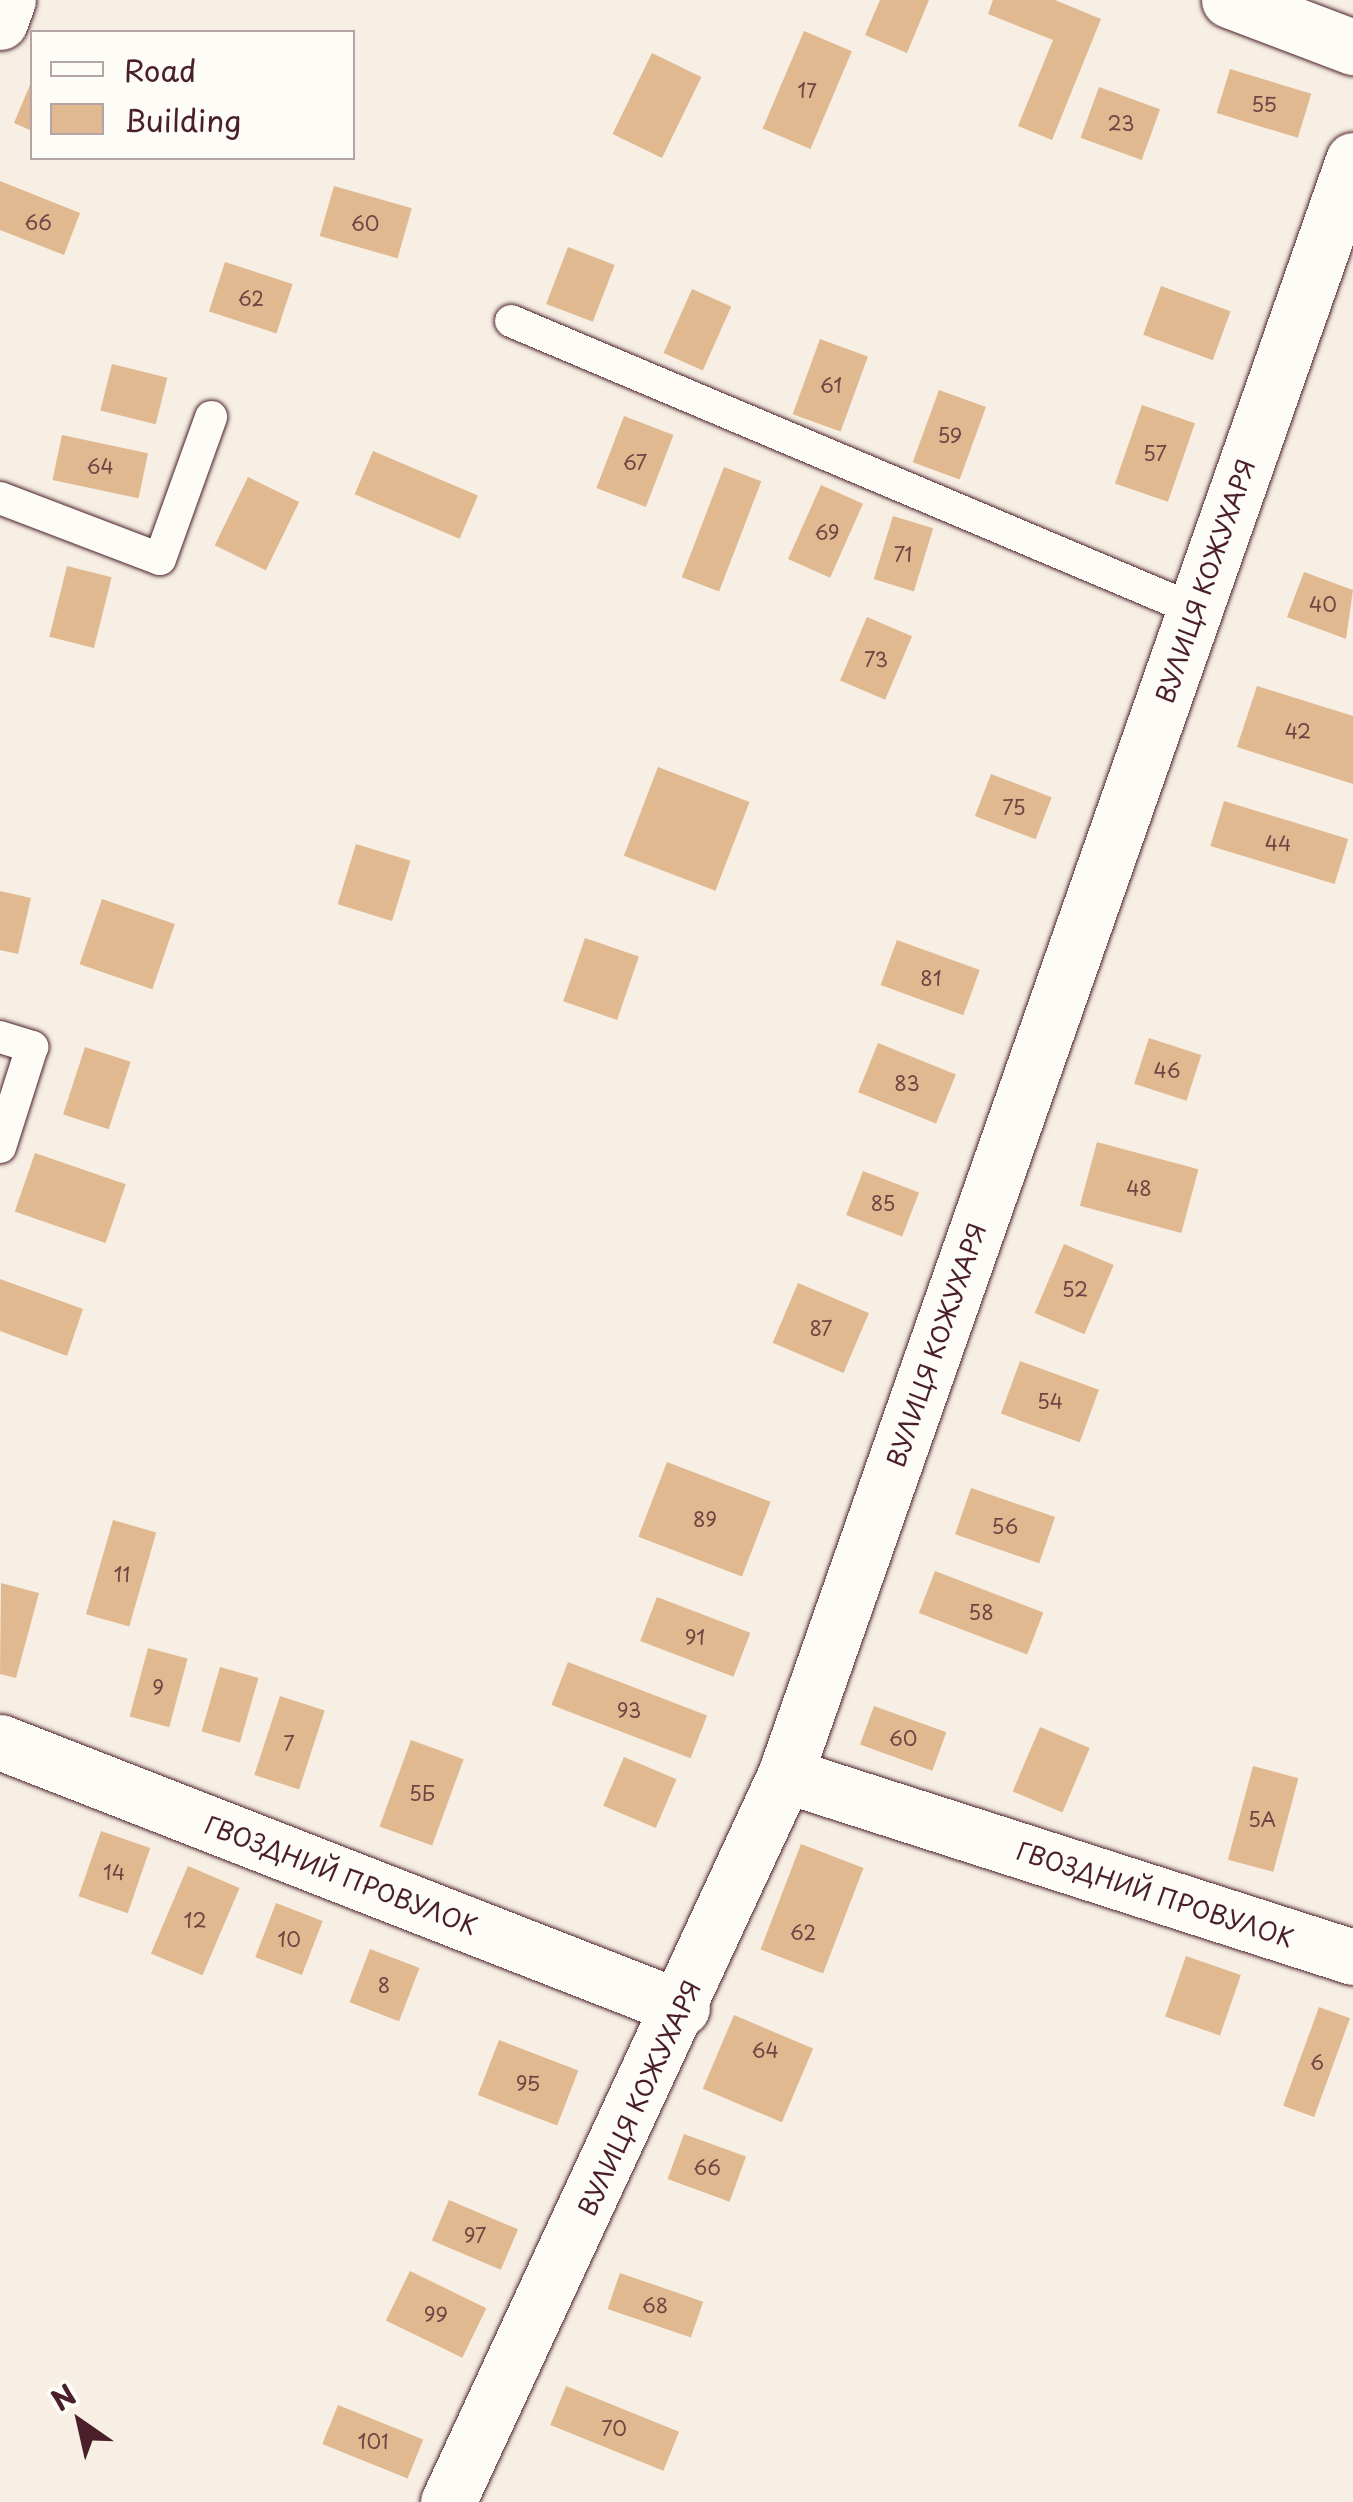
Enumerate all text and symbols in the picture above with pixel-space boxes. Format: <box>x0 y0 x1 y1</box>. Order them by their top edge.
legend <box>30 30 355 160</box>
text: Road <box>124 47 197 92</box>
house number: 17 <box>797 78 817 102</box>
house number: 55 <box>1251 92 1277 116</box>
text: Building <box>124 97 241 142</box>
house number: 23 <box>1107 111 1135 135</box>
house number: 66 <box>24 210 52 234</box>
house number: 60 <box>351 211 379 235</box>
house number: 62 <box>238 286 264 310</box>
house number: 61 <box>820 373 842 397</box>
house number: 59 <box>938 423 962 447</box>
house number: 57 <box>1143 441 1167 465</box>
house number: 67 <box>623 450 647 474</box>
house number: 64 <box>86 454 114 478</box>
street label: ВУЛИЦЯ КОЖУХАРЯ <box>1149 455 1261 707</box>
house number: 69 <box>814 520 840 544</box>
house number: 71 <box>894 542 912 566</box>
house number: 40 <box>1309 592 1337 616</box>
house number: 73 <box>864 647 888 671</box>
house number: 42 <box>1285 719 1311 743</box>
house number: 75 <box>1002 795 1026 819</box>
house number: 44 <box>1265 831 1291 855</box>
house number: 81 <box>920 966 942 990</box>
house number: 46 <box>1153 1058 1181 1082</box>
house number: 83 <box>894 1071 920 1095</box>
house number: 48 <box>1126 1176 1152 1200</box>
house number: 85 <box>871 1191 895 1215</box>
street label: ВУЛИЦЯ КОЖУХАРЯ <box>880 1219 992 1471</box>
house number: 52 <box>1062 1277 1088 1301</box>
house number: 87 <box>810 1316 832 1340</box>
house number: 54 <box>1037 1389 1063 1413</box>
house number: 89 <box>693 1507 717 1531</box>
house number: 56 <box>992 1514 1018 1538</box>
house number: 11 <box>114 1562 130 1586</box>
house number: 58 <box>968 1600 994 1624</box>
house number: 91 <box>685 1625 705 1649</box>
house number: 9 <box>152 1675 164 1699</box>
house number: 93 <box>617 1698 641 1722</box>
house number: 60 <box>889 1726 917 1750</box>
house number: 7 <box>283 1731 295 1755</box>
house number: 5Б <box>409 1781 435 1805</box>
house number: 5А <box>1248 1807 1276 1831</box>
street label: ГВОЗДНИЙ ПРОВУЛОК <box>200 1809 482 1941</box>
street label: ГВОЗДНИЙ ПРОВУЛОК <box>1012 1835 1298 1953</box>
house number: 14 <box>103 1860 125 1884</box>
house number: 12 <box>183 1908 207 1932</box>
house number: 62 <box>790 1920 816 1944</box>
house number: 10 <box>277 1927 301 1951</box>
house number: 8 <box>378 1973 390 1997</box>
street label: ВУЛИЦЯ КОЖУХАРЯ <box>571 1975 707 2221</box>
house number: 64 <box>751 2038 779 2062</box>
house number: 6 <box>1310 2050 1324 2074</box>
house number: 95 <box>516 2071 540 2095</box>
house number: 66 <box>693 2155 721 2179</box>
house number: 97 <box>464 2223 486 2247</box>
house number: 68 <box>642 2293 668 2317</box>
house number: 99 <box>424 2302 448 2326</box>
north arrow <box>30 2372 130 2472</box>
text: N <box>42 2373 84 2421</box>
house number: 70 <box>601 2416 627 2440</box>
house number: 101 <box>357 2429 389 2453</box>

